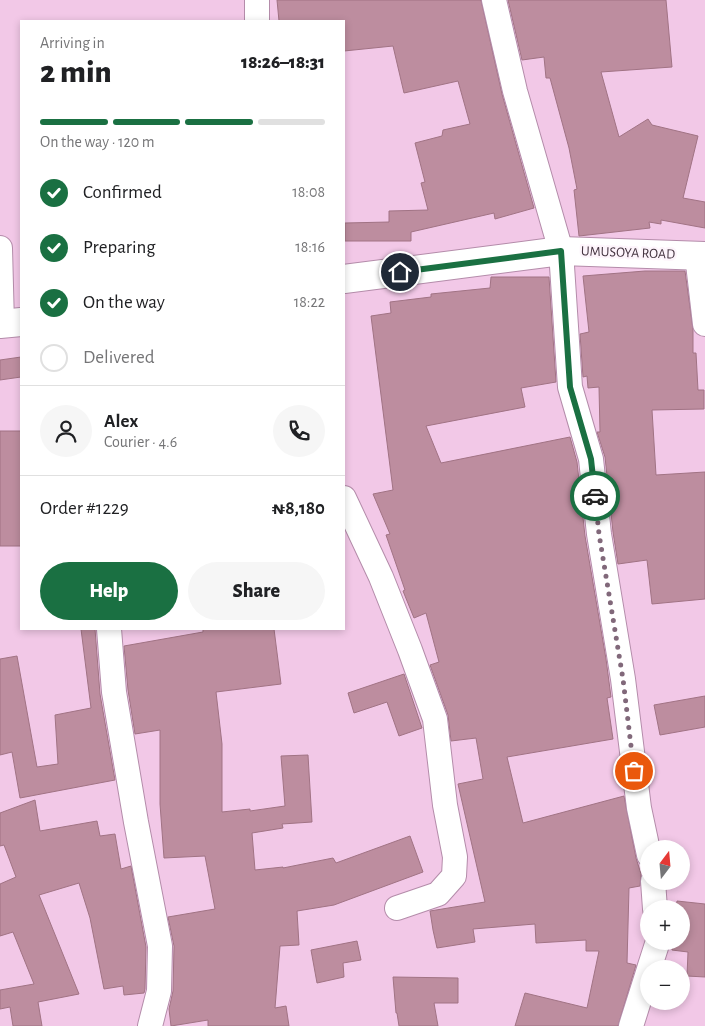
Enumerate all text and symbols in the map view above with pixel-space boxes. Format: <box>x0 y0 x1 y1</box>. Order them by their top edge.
text: Arriving in <box>40 35 105 51</box>
text: 18:26–18:31 <box>241 53 325 72</box>
text: 2 min <box>40 56 112 88</box>
text: On the way · 120 m <box>40 134 155 150</box>
icon: check <box>40 179 68 207</box>
text: Confirmed <box>83 183 162 202</box>
text: 18:08 <box>292 184 325 200</box>
icon: check <box>40 234 68 262</box>
text: Preparing <box>83 238 156 257</box>
text: 18:16 <box>295 239 325 255</box>
street label: UMUSOYA ROAD <box>581 244 675 262</box>
pin <box>379 251 421 293</box>
icon: home <box>386 258 414 286</box>
icon: check <box>40 289 68 317</box>
text: On the way <box>83 293 165 312</box>
text: 18:22 <box>294 294 325 310</box>
text: Delivered <box>83 348 155 367</box>
button: person <box>40 405 92 457</box>
button: phone <box>273 405 325 457</box>
text: Alex <box>104 412 138 431</box>
text: Courier · 4.6 <box>104 434 177 450</box>
courier <box>570 471 620 521</box>
icon: car <box>581 482 609 510</box>
text: Order #1229 <box>40 499 129 518</box>
text: ₦8,180 <box>272 499 325 518</box>
button: Help <box>40 562 178 620</box>
button: Share <box>188 562 325 620</box>
pin <box>613 750 655 792</box>
icon: bag <box>620 757 648 785</box>
north arrow <box>640 840 690 890</box>
map controls <box>640 840 690 1010</box>
button: + <box>640 900 690 950</box>
button: − <box>640 960 690 1010</box>

